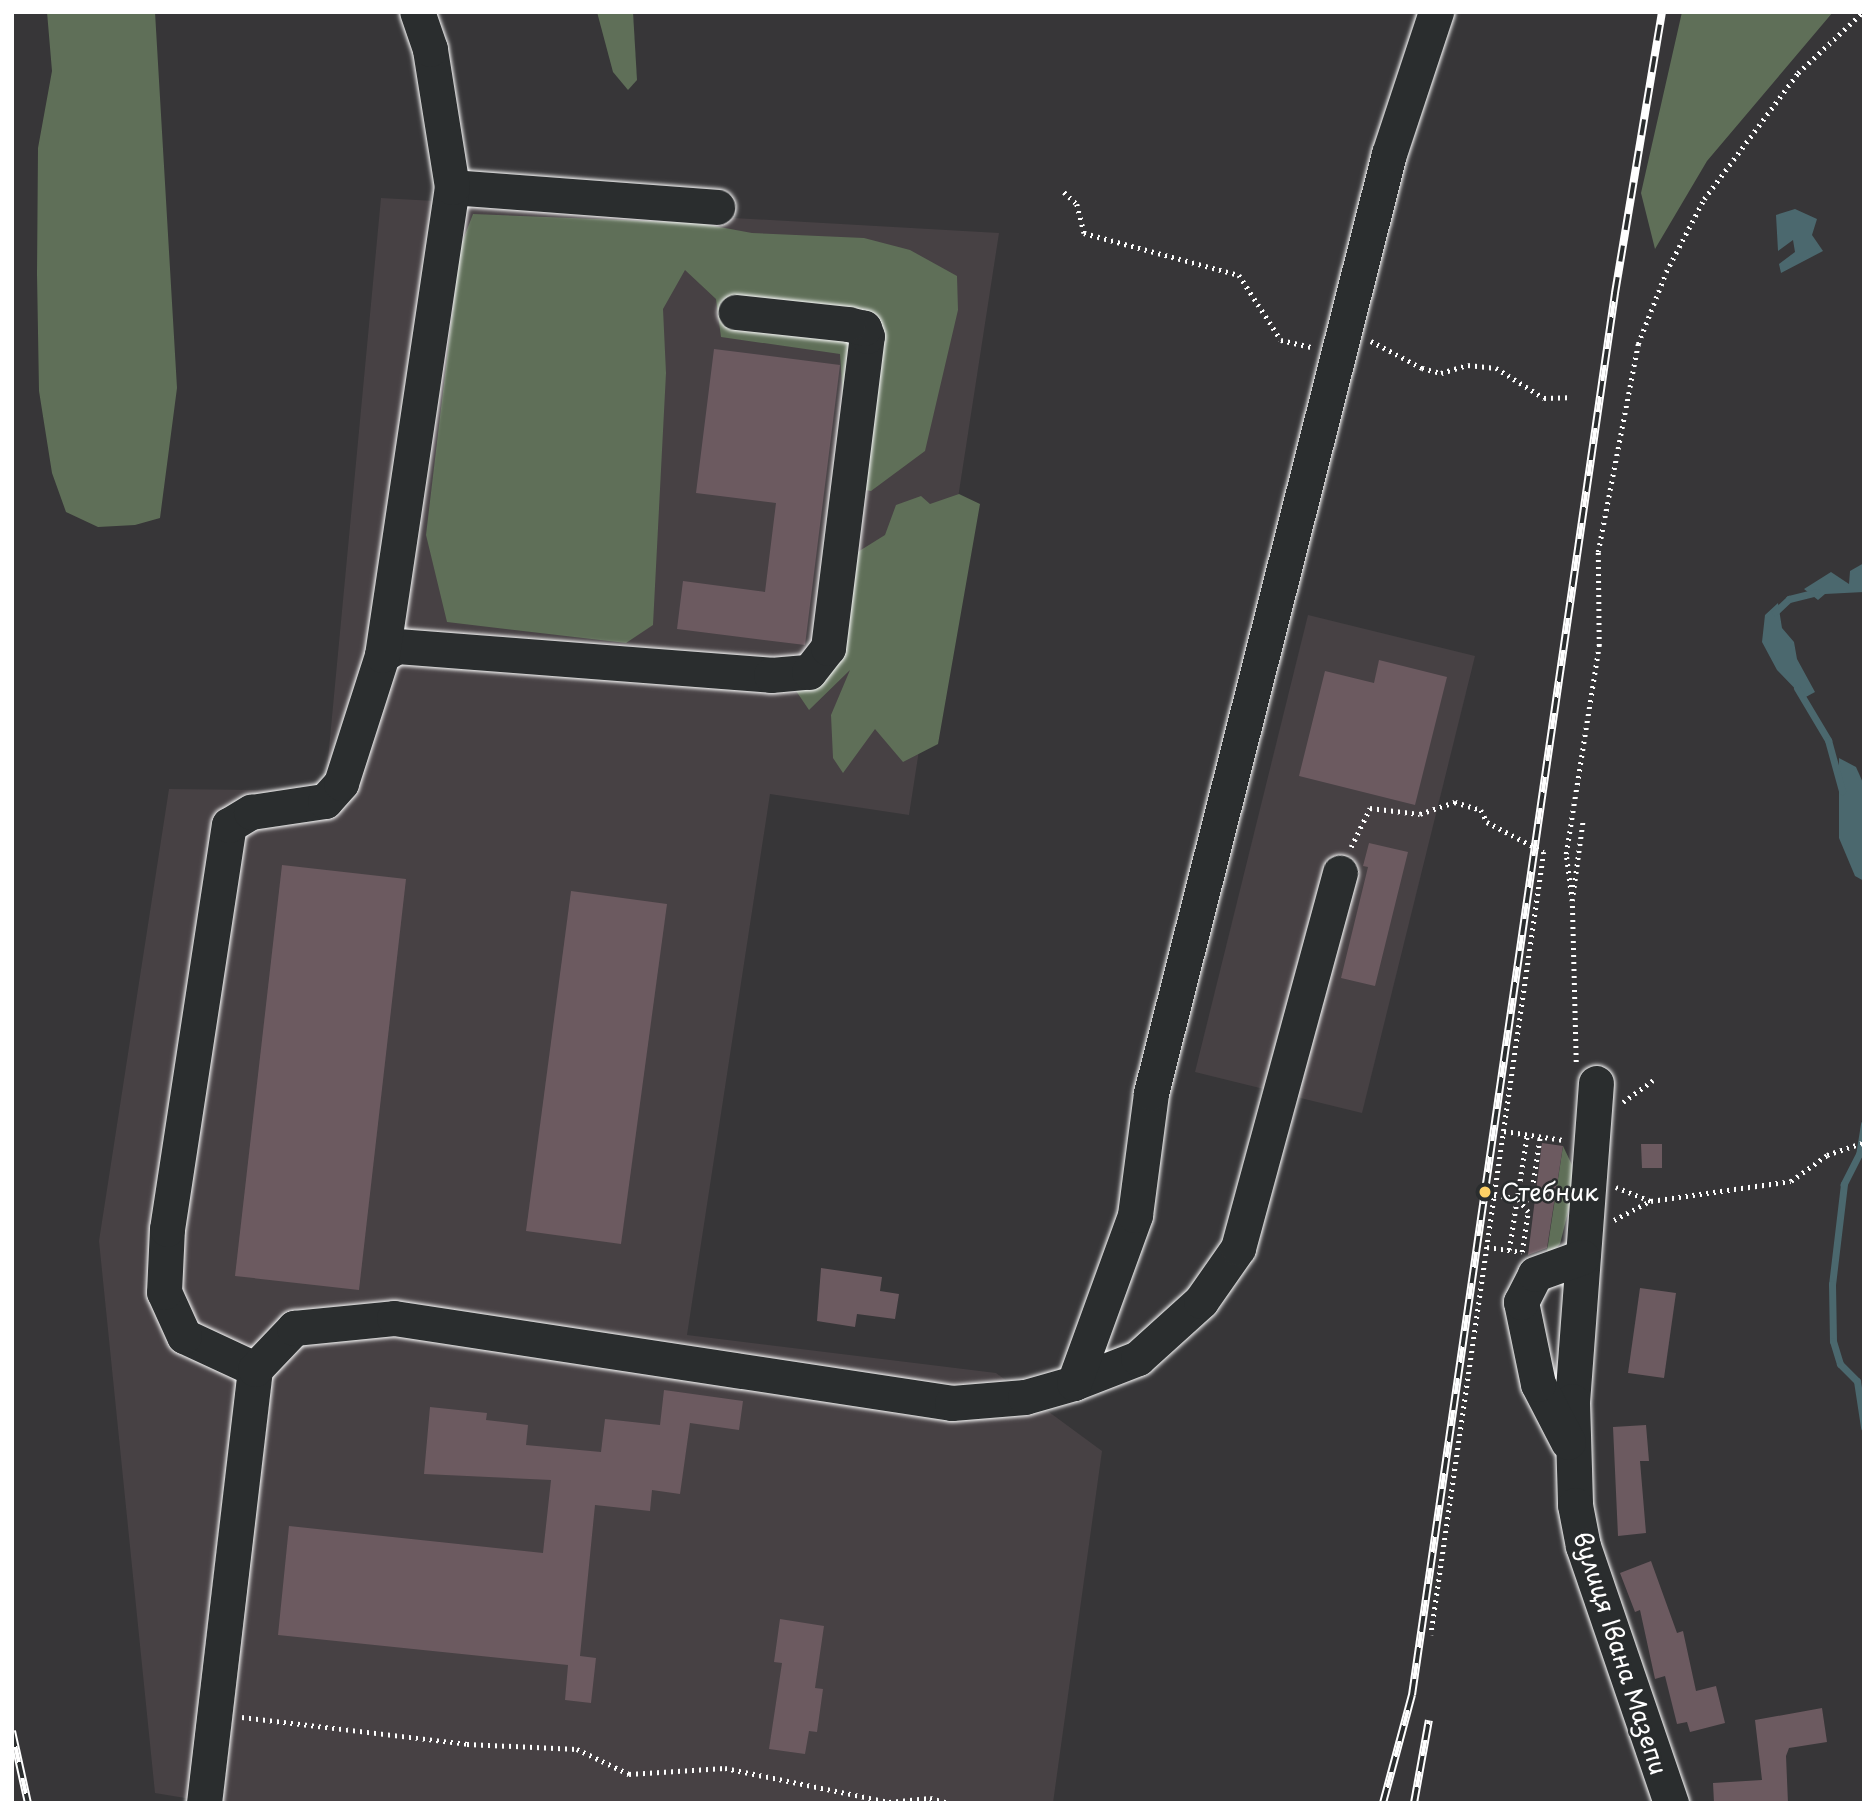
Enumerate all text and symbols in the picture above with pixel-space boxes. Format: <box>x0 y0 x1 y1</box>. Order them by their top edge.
place label: Стебник <box>1501 1178 1599 1206</box>
marker: Стебник <box>1475 1182 1495 1202</box>
street label: вулиця Івана Мазепи <box>1568 1527 1674 1779</box>

